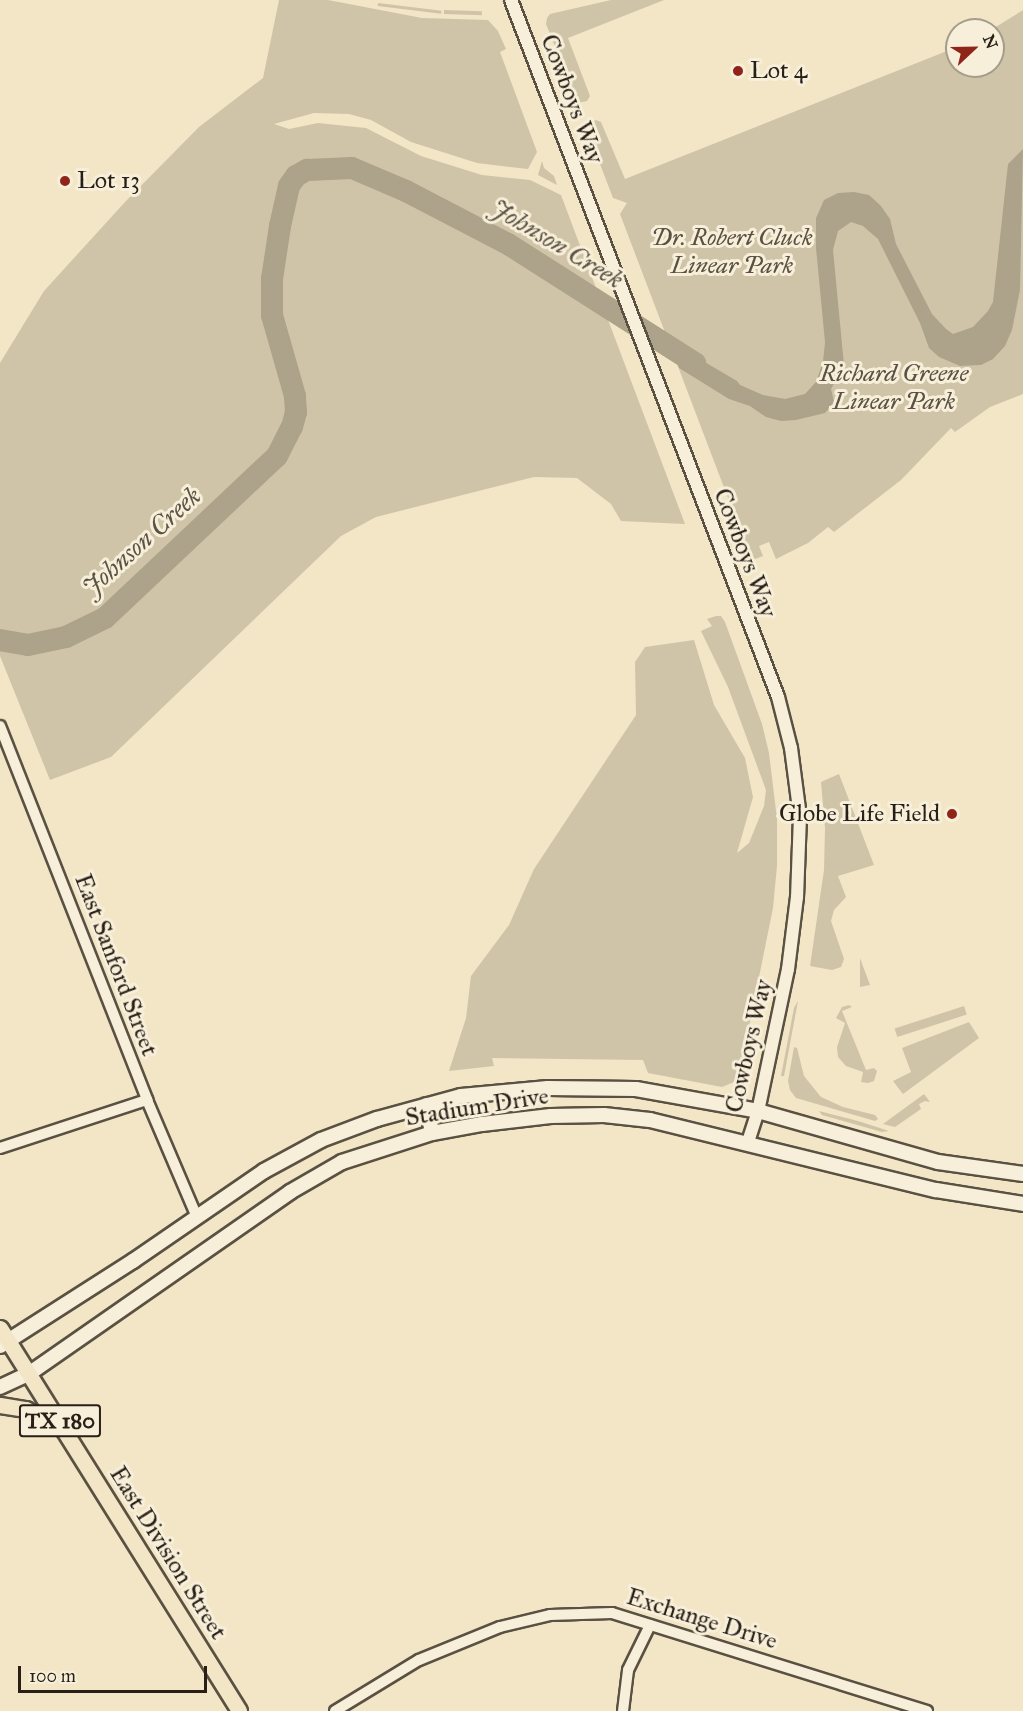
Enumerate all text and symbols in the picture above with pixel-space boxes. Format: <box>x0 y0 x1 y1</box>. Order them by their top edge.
north arrow <box>945 18 1005 78</box>
street label: Cowboys Way <box>534 30 610 168</box>
text: N <box>979 32 1002 52</box>
place label: Lot 4 <box>750 57 807 85</box>
marker: Lot 4 <box>731 64 745 78</box>
place label: Lot 13 <box>77 167 140 195</box>
marker: Lot 13 <box>58 174 72 188</box>
water label: Johnson Creek <box>485 192 629 296</box>
park label: Dr. Robert Cluck Linear Park <box>651 224 813 280</box>
park label: Richard Greene Linear Park <box>820 360 968 416</box>
water label: Johnson Creek <box>76 481 208 603</box>
street label: Cowboys Way <box>707 484 783 622</box>
place label: Globe Life Field <box>779 800 940 828</box>
marker: Globe Life Field <box>945 807 959 821</box>
street label: East Sanford Street <box>68 870 164 1060</box>
street label: Cowboys Way <box>720 977 778 1115</box>
street label: Stadium Drive <box>403 1081 551 1133</box>
road number: TX 180 <box>18 1402 102 1440</box>
street label: East Division Street <box>103 1461 233 1645</box>
street label: Exchange Drive <box>623 1582 781 1656</box>
scale bar <box>21 1654 210 1692</box>
text: 100 m <box>29 1665 76 1687</box>

